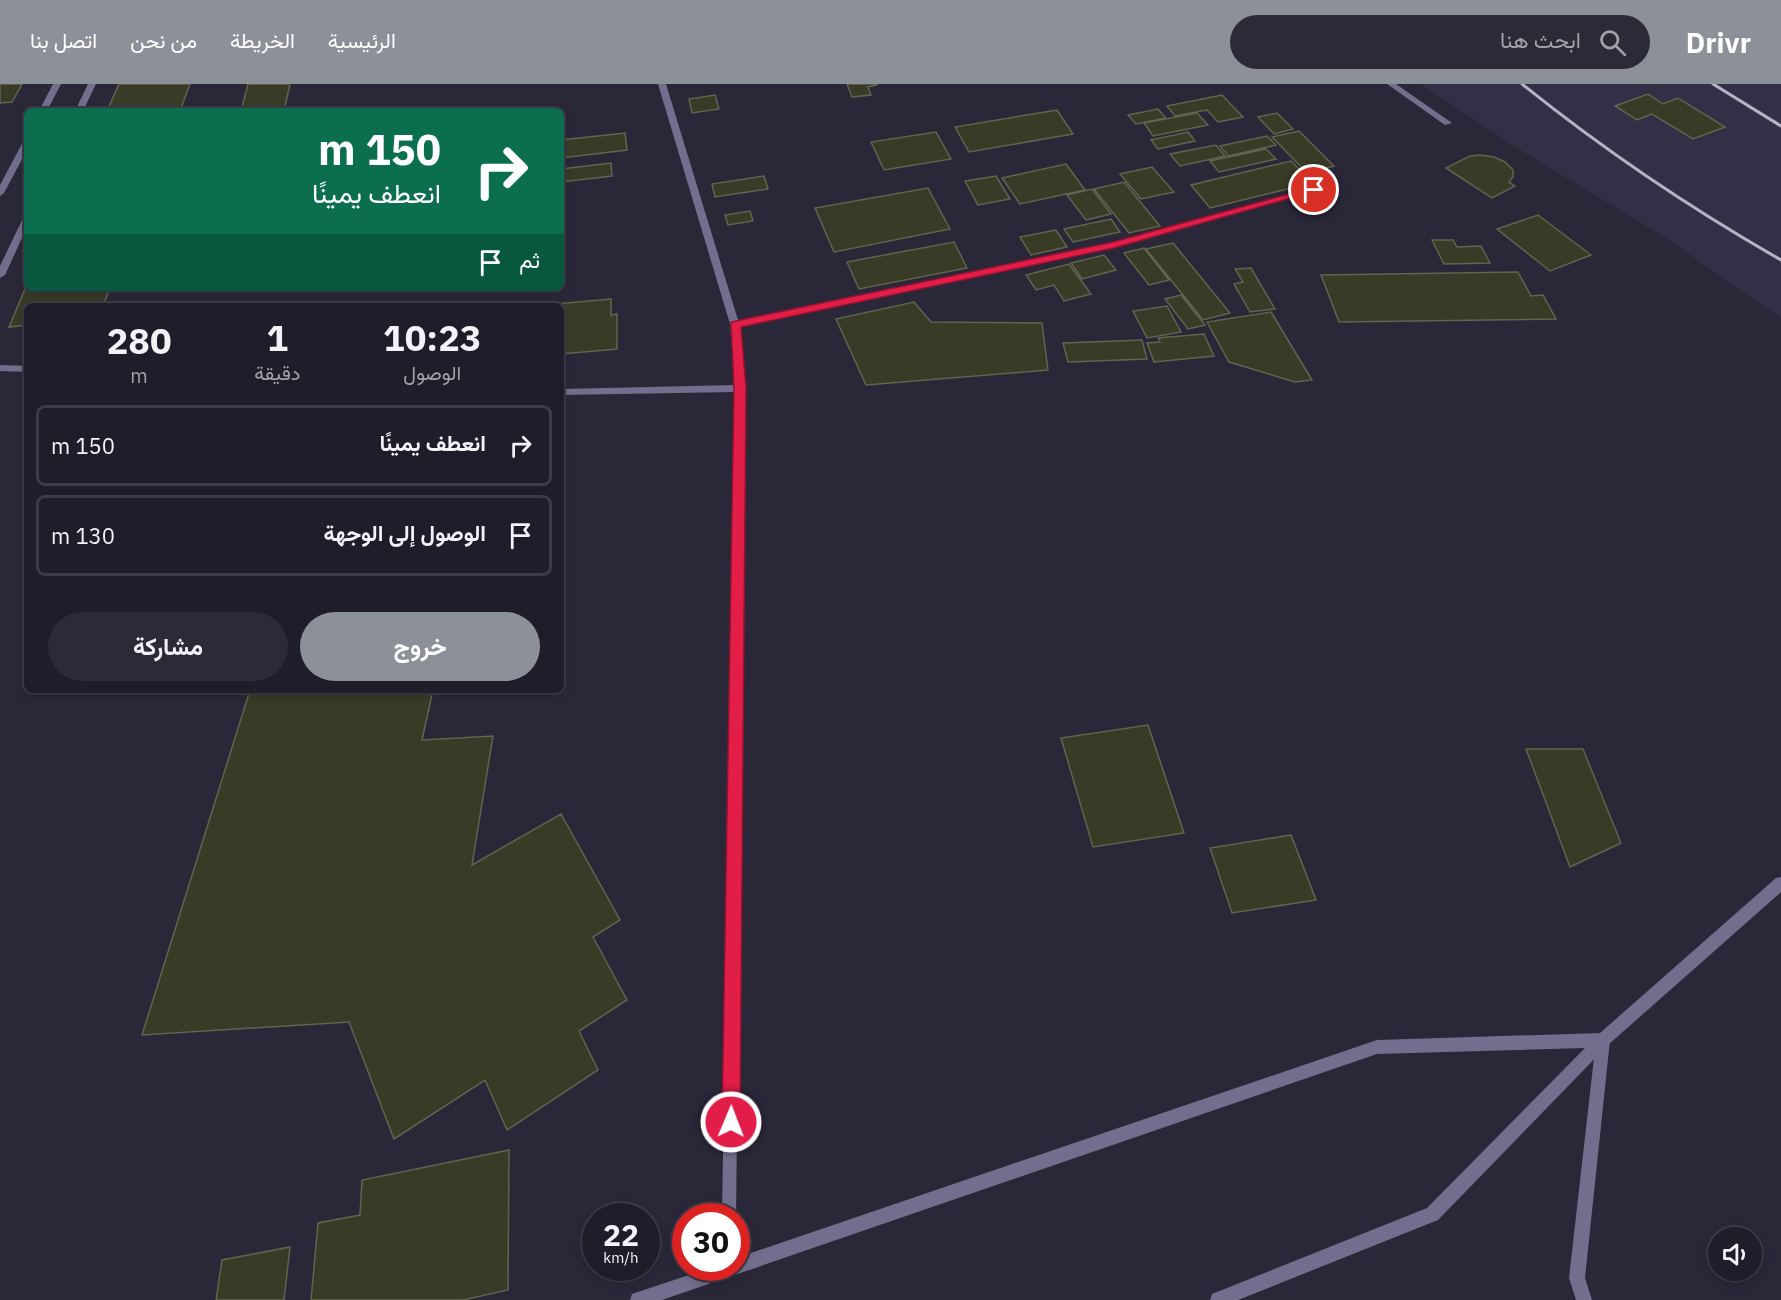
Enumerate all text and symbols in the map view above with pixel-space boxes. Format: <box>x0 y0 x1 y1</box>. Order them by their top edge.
search box <box>1230 15 1650 69</box>
text: Drivr <box>1686 24 1751 61</box>
text: ابحث هنا <box>1500 25 1581 54</box>
text: اتصل بنا <box>30 26 97 54</box>
text: من نحن <box>130 26 197 54</box>
text: الخريطة <box>230 26 295 54</box>
text: الرئيسية <box>328 26 396 54</box>
icon: search <box>1596 26 1629 59</box>
text: 150 m <box>318 122 441 177</box>
icon: right <box>462 132 540 210</box>
pin <box>1288 164 1339 215</box>
icon: arrive <box>1297 173 1330 206</box>
text: انعطف يمينًا <box>312 175 441 210</box>
text: ثم <box>519 245 540 274</box>
icon: arrive <box>474 246 507 279</box>
text: 1 <box>266 314 288 361</box>
text: 10:23 <box>383 314 481 361</box>
text: 280 <box>107 317 172 364</box>
text: دقيقة <box>254 359 300 386</box>
text: الوصول <box>403 359 461 386</box>
text: m <box>130 362 148 389</box>
text: انعطف يمينًا <box>379 428 486 457</box>
icon: right <box>504 429 537 462</box>
text: 150 m <box>51 431 115 460</box>
text: الوصول إلى الوجهة <box>324 518 486 547</box>
icon: arrive <box>504 519 537 552</box>
text: 130 m <box>51 521 115 550</box>
button: مشاركة <box>48 612 288 681</box>
button: خروج <box>300 612 540 681</box>
position arrow <box>699 1090 763 1154</box>
speed limit sign: 30 <box>672 1203 750 1281</box>
text: 22 <box>603 1215 639 1254</box>
map controls <box>1708 1227 1762 1281</box>
button: sound <box>1708 1227 1762 1281</box>
text: km/h <box>603 1248 639 1267</box>

